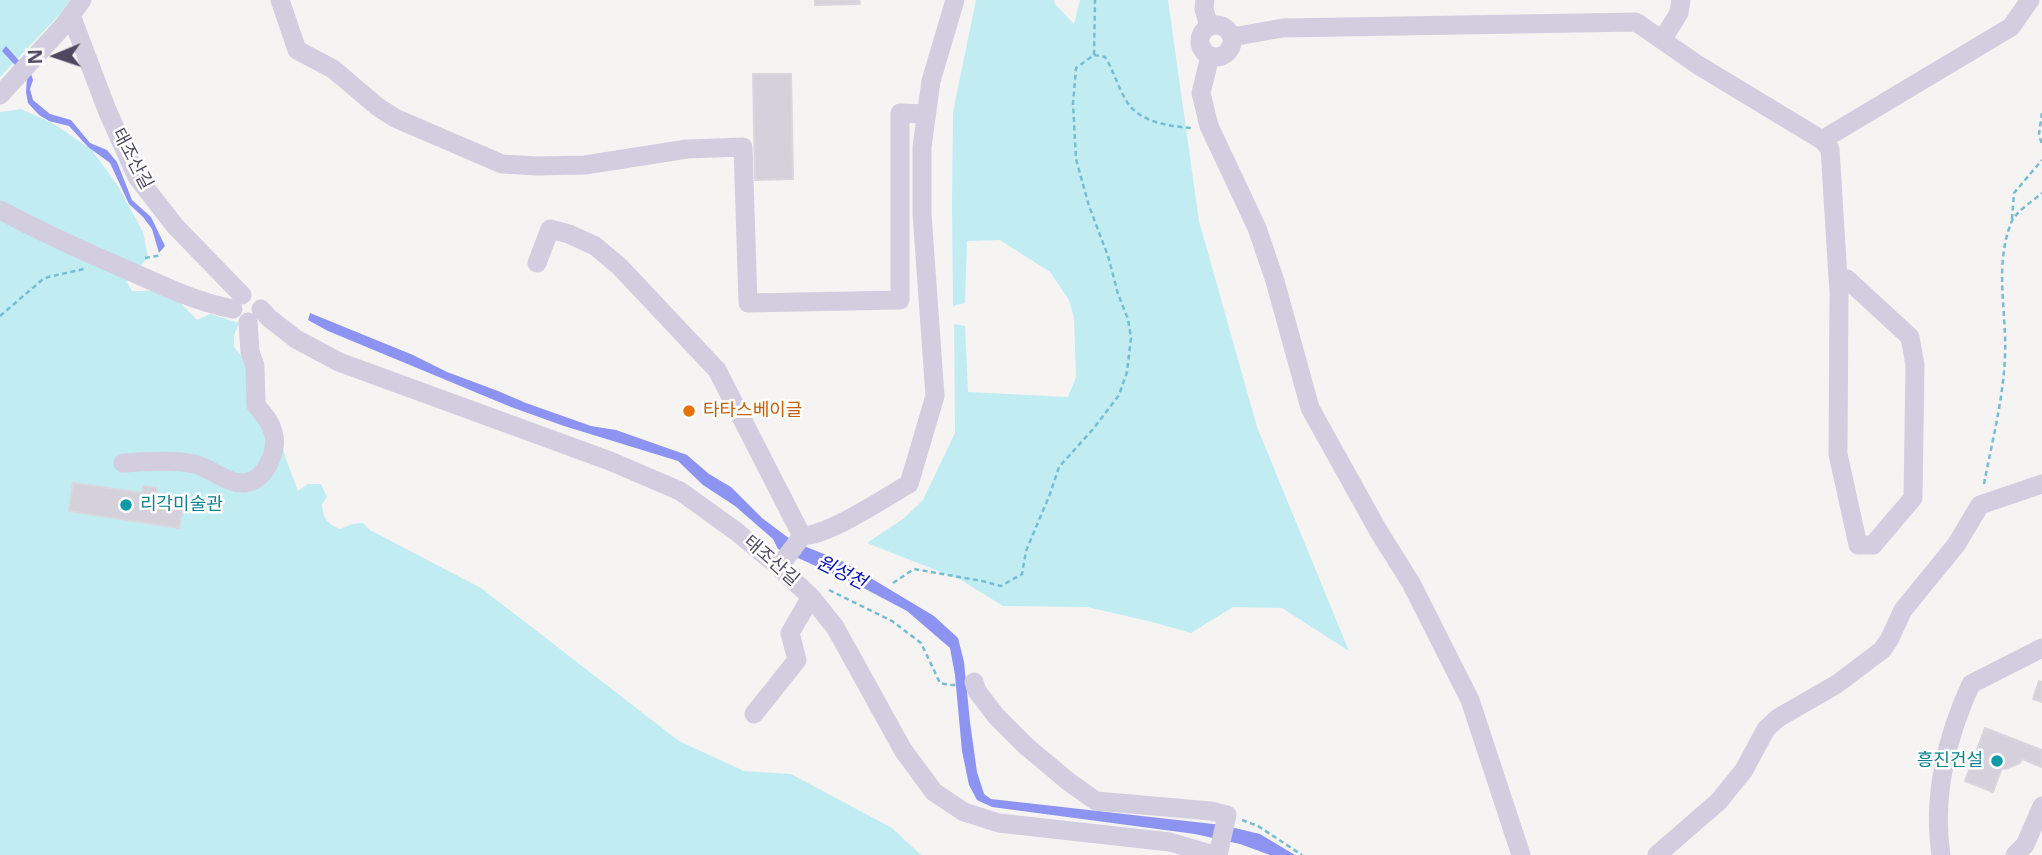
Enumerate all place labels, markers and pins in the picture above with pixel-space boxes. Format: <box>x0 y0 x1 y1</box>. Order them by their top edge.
place label: 타타스베이글 <box>703 400 802 422</box>
marker: 타타스베이글 <box>681 403 697 419</box>
place label: 리각미술관 <box>140 494 223 516</box>
marker: 리각미술관 <box>118 497 134 513</box>
place label: 흥진건설 <box>1917 750 1983 772</box>
marker: 흥진건설 <box>1989 753 2005 769</box>

